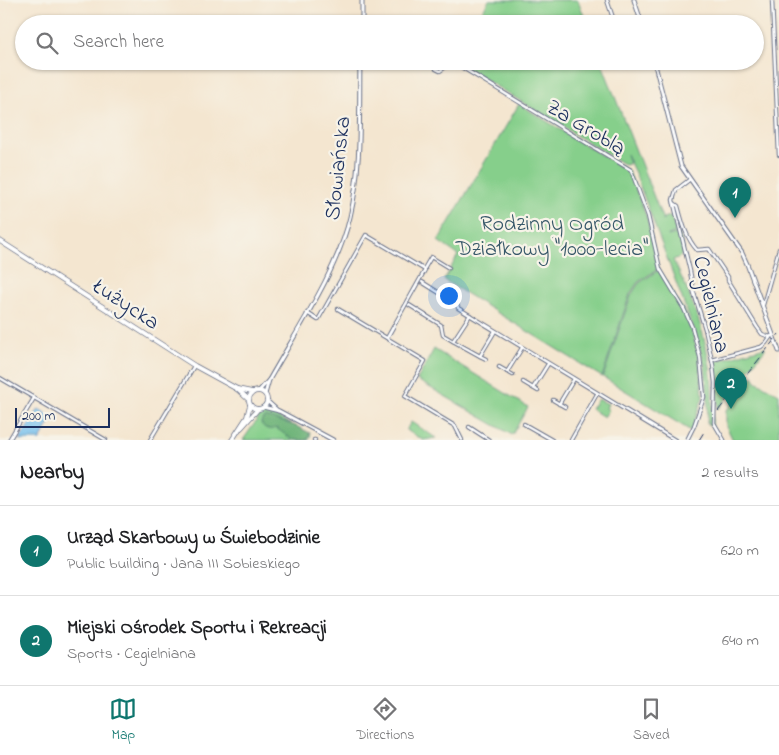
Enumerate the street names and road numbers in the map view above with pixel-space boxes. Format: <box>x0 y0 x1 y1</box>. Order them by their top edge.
street label: Za Groblą <box>540 92 631 165</box>
street label: Słowiańska <box>318 115 360 222</box>
street label: Cegielniana <box>682 253 737 357</box>
street label: Łużycka <box>84 271 165 340</box>

